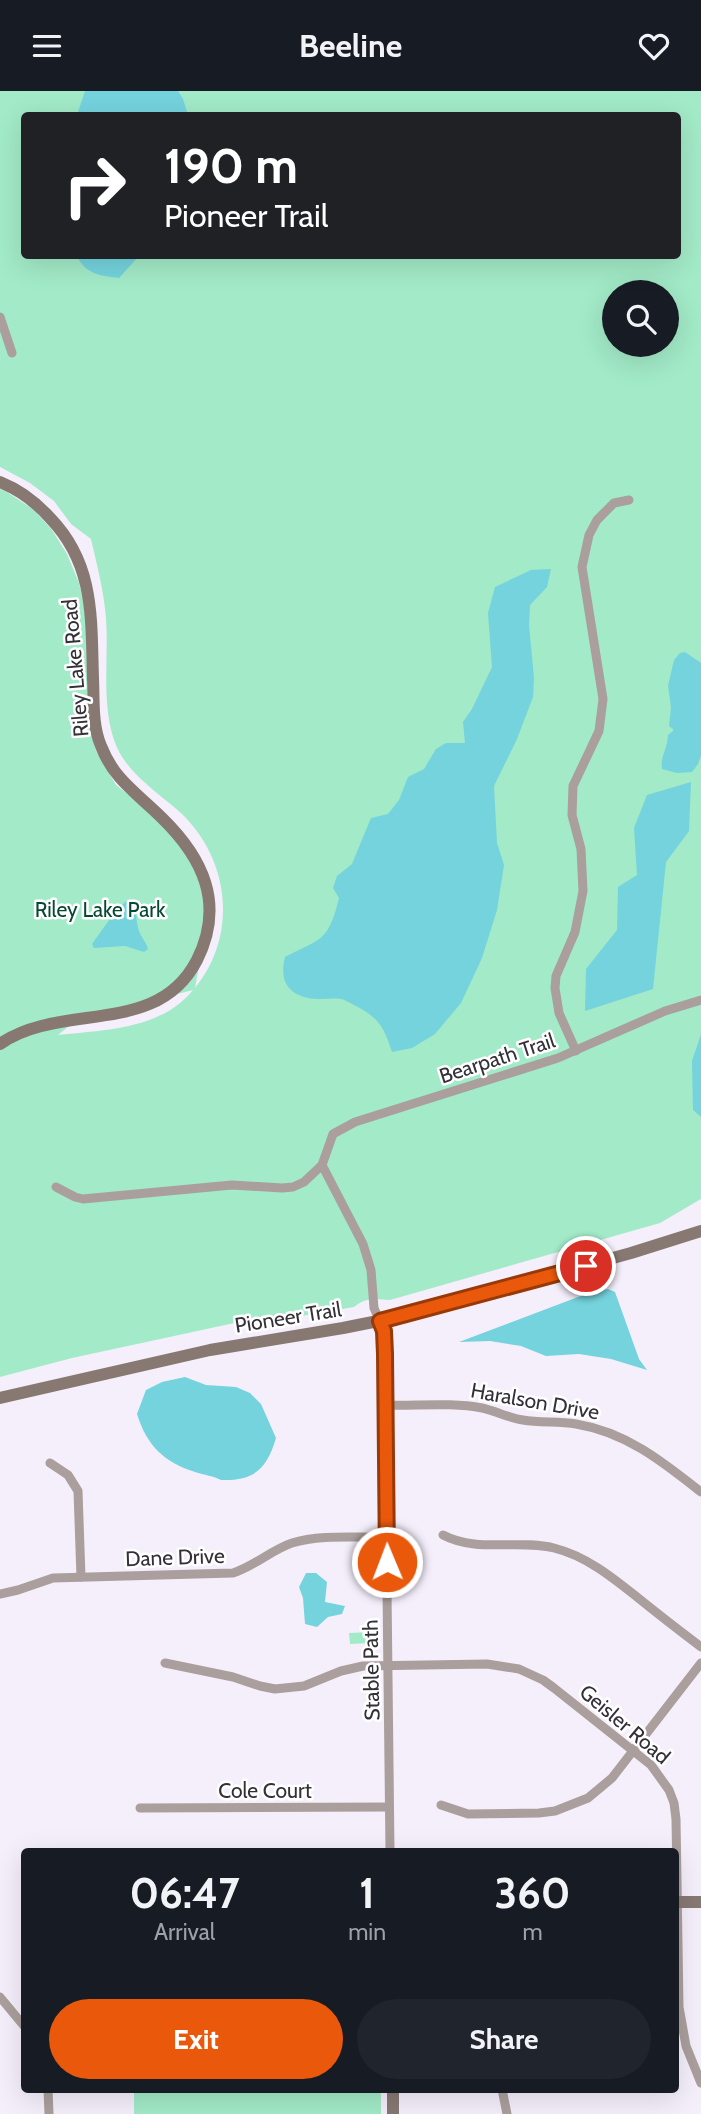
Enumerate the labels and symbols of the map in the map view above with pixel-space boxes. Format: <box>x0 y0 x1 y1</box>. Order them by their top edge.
street label: Riley Lake Road <box>57 598 93 738</box>
park label: Riley Lake Park <box>35 897 166 922</box>
street label: Bearpath Trail <box>436 1028 558 1088</box>
pin <box>556 1236 616 1296</box>
street label: Pioneer Trail <box>233 1296 343 1338</box>
street label: Haralson Drive <box>469 1377 601 1425</box>
position arrow <box>350 1525 424 1599</box>
street label: Dane Drive <box>125 1543 225 1571</box>
street label: Stable Path <box>358 1619 384 1721</box>
street label: Geisler Road <box>575 1679 675 1769</box>
street label: Cole Court <box>218 1778 312 1803</box>

